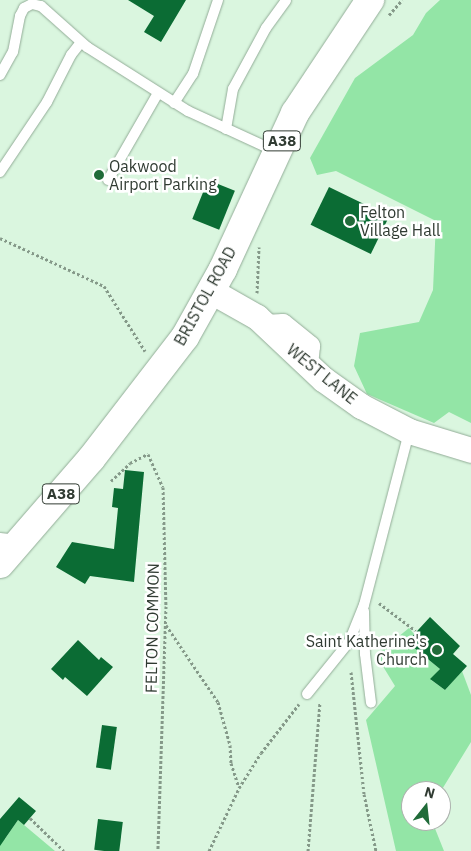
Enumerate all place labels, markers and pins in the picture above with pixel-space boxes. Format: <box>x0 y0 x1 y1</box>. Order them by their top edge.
place label: Oakwood Airport Parking <box>109 156 217 194</box>
marker: Oakwood Airport Parking <box>93 169 105 181</box>
place label: Felton Village Hall <box>360 202 440 240</box>
marker: Felton Village Hall <box>344 215 356 227</box>
place label: Saint Katherine's Church <box>306 631 427 669</box>
marker: Saint Katherine's Church <box>431 644 443 656</box>

